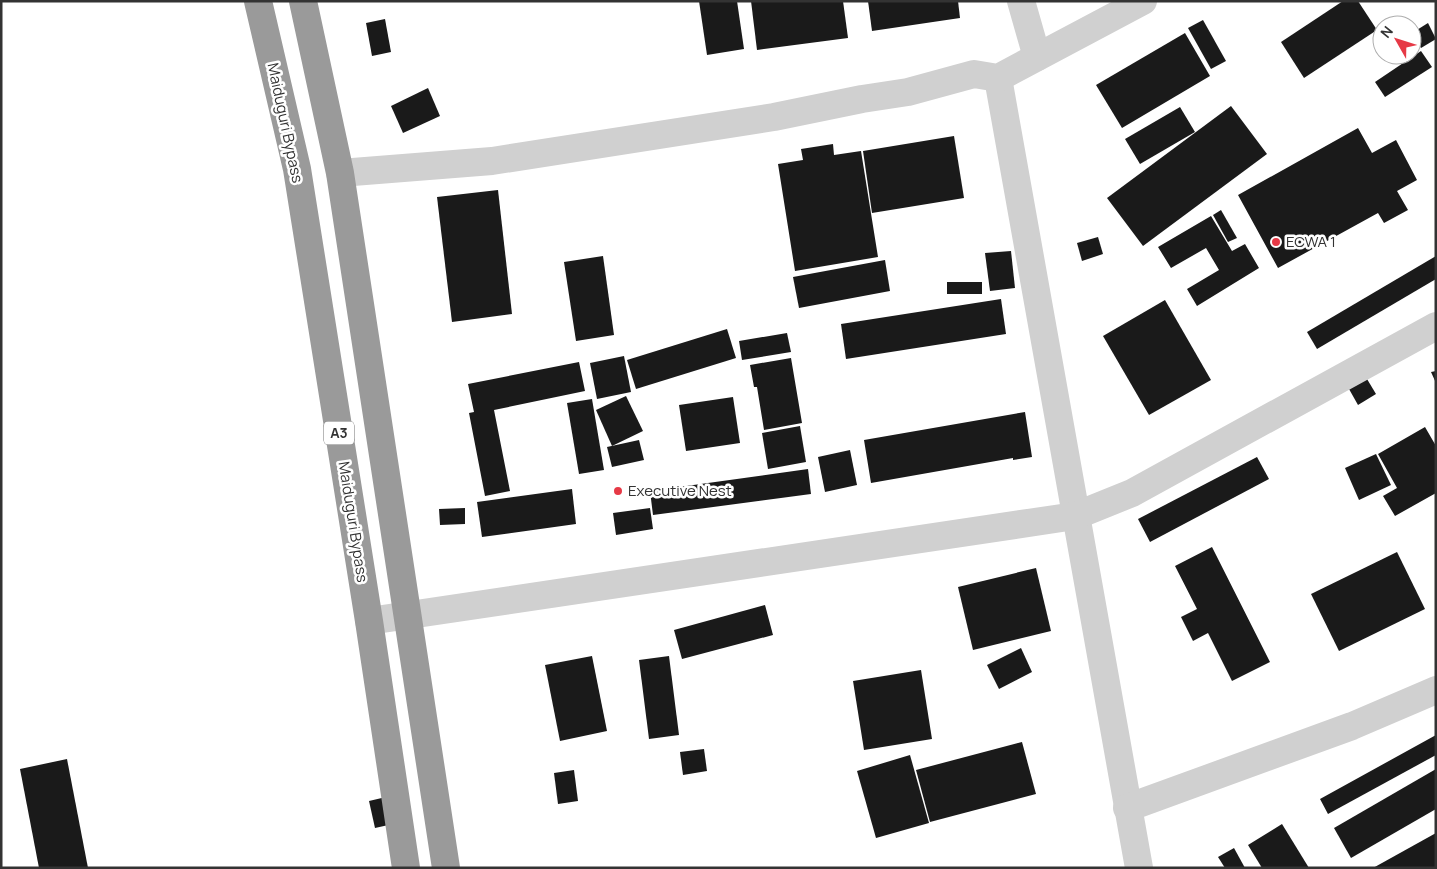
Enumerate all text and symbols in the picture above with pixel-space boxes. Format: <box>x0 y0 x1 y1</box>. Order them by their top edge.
north arrow <box>1372 15 1422 65</box>
text: N <box>1376 22 1397 41</box>
street label: Maiduguri Bypass <box>263 61 308 185</box>
place label: ECWA 1 <box>1286 231 1336 252</box>
marker: ECWA 1 <box>1270 236 1282 248</box>
road number: A3 <box>324 422 354 444</box>
street label: Maiduguri Bypass <box>334 460 373 584</box>
place label: Executive Nest <box>628 480 732 501</box>
marker: Executive Nest <box>612 485 624 497</box>

